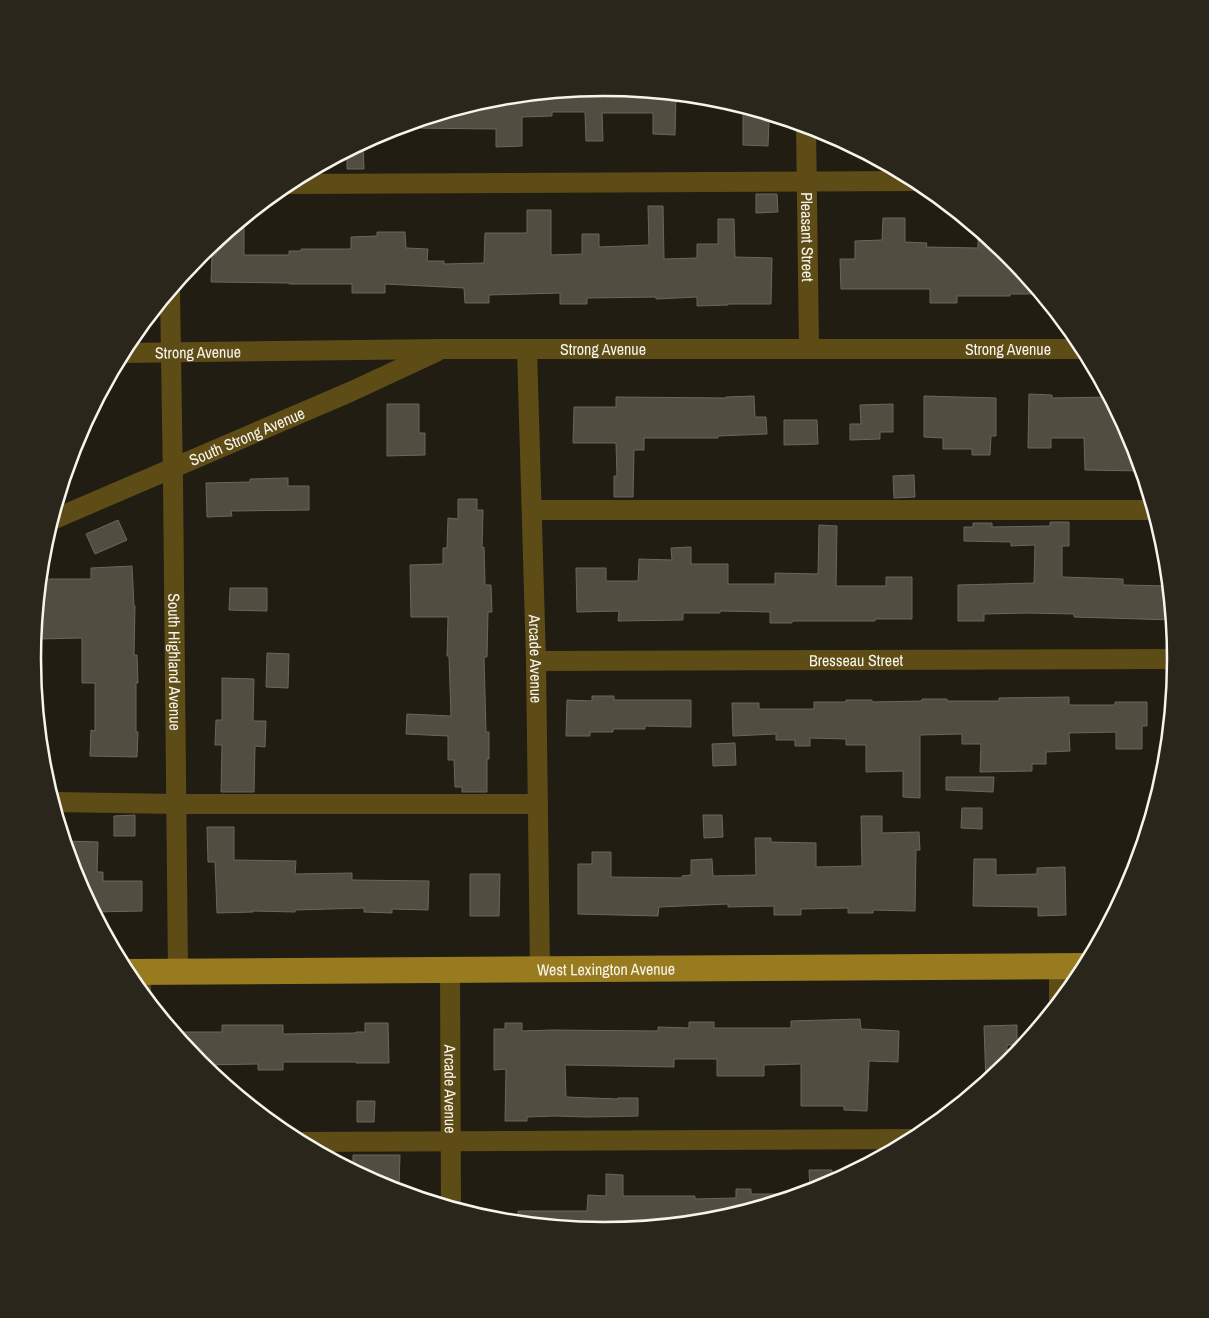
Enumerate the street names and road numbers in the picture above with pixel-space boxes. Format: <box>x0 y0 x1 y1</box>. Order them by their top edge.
street label: Pleasant Street <box>796 192 819 282</box>
street label: Strong Avenue <box>560 338 646 360</box>
street label: Strong Avenue <box>965 338 1051 360</box>
street label: Strong Avenue <box>155 341 241 364</box>
street label: South Strong Avenue <box>186 402 308 471</box>
street label: South Highland Avenue <box>163 593 187 731</box>
street label: Arcade Avenue <box>524 613 548 703</box>
street label: Bresseau Street <box>809 649 903 671</box>
street label: West Lexington Avenue <box>537 958 675 980</box>
street label: Arcade Avenue <box>439 1044 462 1133</box>

